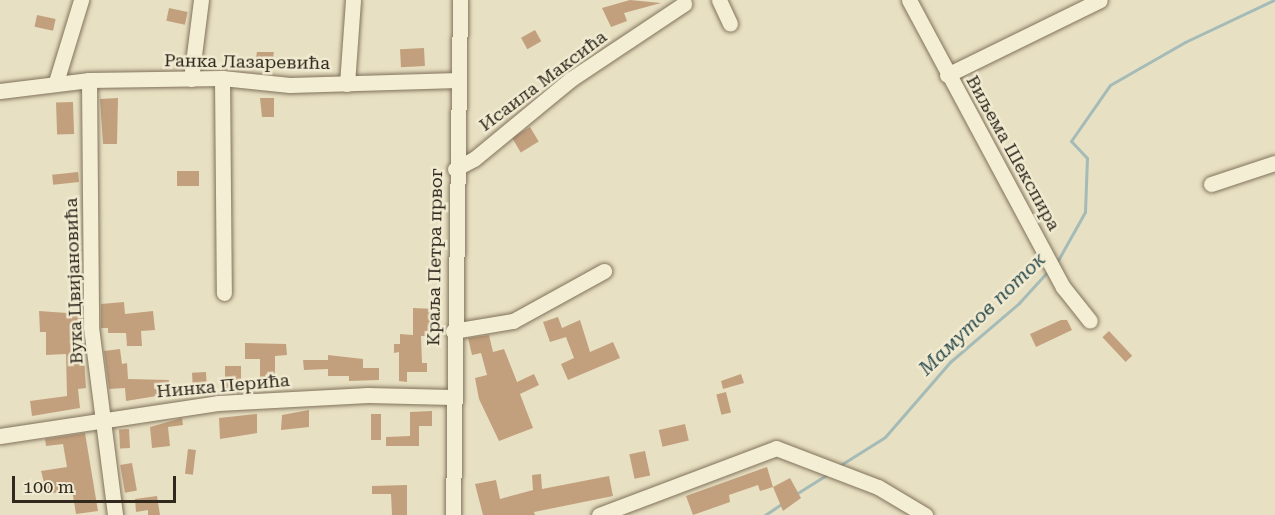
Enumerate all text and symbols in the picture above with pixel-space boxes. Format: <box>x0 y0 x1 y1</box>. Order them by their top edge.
street label: Исаила Максића <box>475 26 611 136</box>
street label: Ранка Лазаревића <box>164 50 330 74</box>
street label: Виљема Шекспира <box>961 72 1065 234</box>
street label: Краља Петра првог <box>423 168 447 346</box>
street label: Вука Цвијановића <box>60 197 88 365</box>
water label: Мамутов поток <box>914 248 1050 380</box>
street label: Нинка Перића <box>156 369 290 403</box>
scale bar <box>15 464 178 502</box>
text: 100 m <box>23 476 74 497</box>

